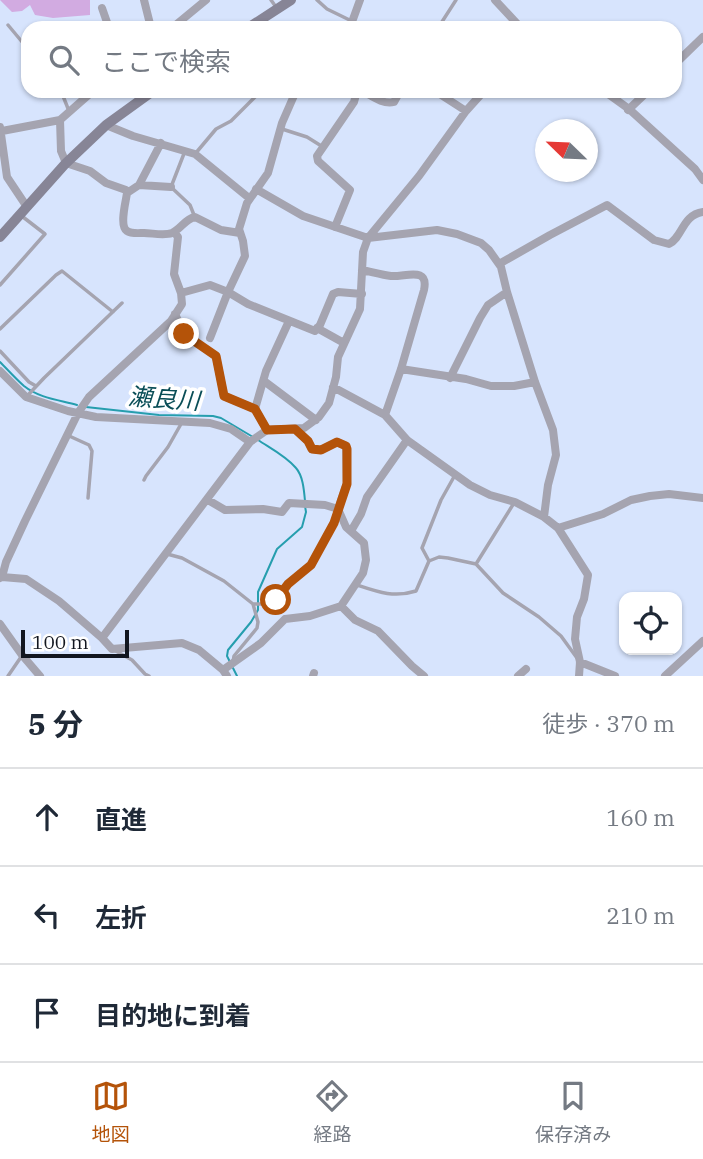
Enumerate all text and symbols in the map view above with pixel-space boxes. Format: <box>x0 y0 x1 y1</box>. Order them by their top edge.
search box <box>21 21 682 98</box>
icon: search <box>45 41 83 79</box>
text: ここで検索 <box>101 44 231 78</box>
north arrow <box>535 119 598 182</box>
route end <box>168 318 199 349</box>
water label: 瀬良川 <box>127 380 204 417</box>
route start <box>260 584 291 615</box>
map controls <box>619 592 682 655</box>
button: locate <box>619 592 682 655</box>
scale bar <box>21 627 130 659</box>
text: 100 m <box>32 630 89 654</box>
text: 5 分 <box>28 704 83 743</box>
text: 徒歩 · 370 m <box>542 708 675 738</box>
icon: ahead <box>28 798 66 836</box>
text: 直進 <box>95 802 147 836</box>
text: 160 m <box>606 802 675 832</box>
icon: left <box>28 896 66 934</box>
text: 左折 <box>95 900 147 934</box>
text: 210 m <box>606 900 675 930</box>
icon: arrive <box>28 994 66 1032</box>
text: 目的地に到着 <box>95 998 251 1032</box>
tab: 地図 <box>92 1077 130 1146</box>
tab: 経路 <box>313 1077 351 1146</box>
tab: 保存済み <box>535 1077 611 1146</box>

